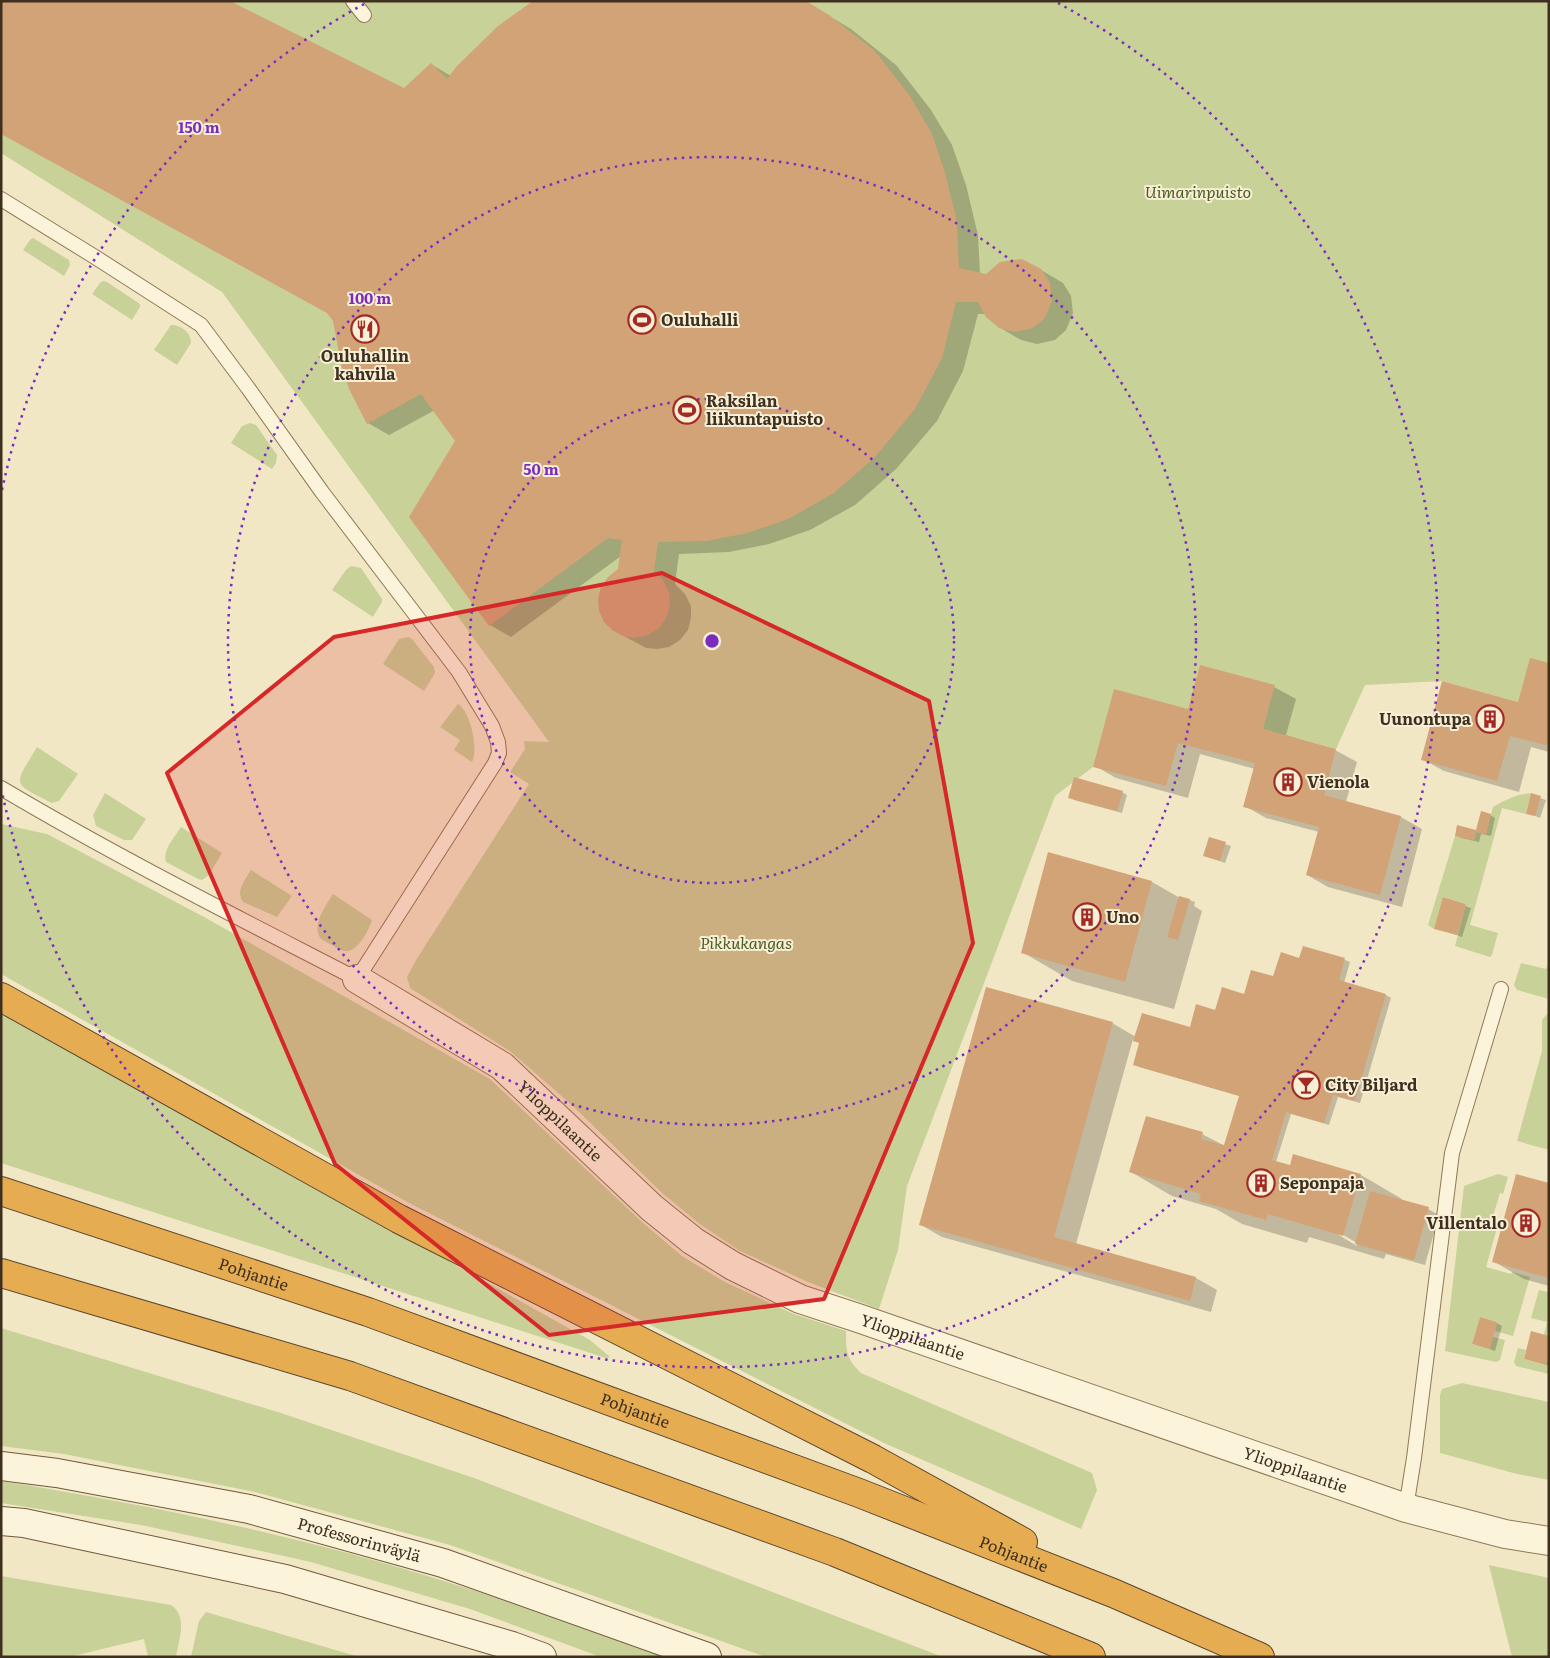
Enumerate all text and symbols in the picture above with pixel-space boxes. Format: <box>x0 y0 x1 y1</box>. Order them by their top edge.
text: 150 m <box>178 115 220 138</box>
park label: Uimarinpuisto <box>1145 179 1251 203</box>
text: 100 m <box>349 286 391 309</box>
sports icon: Ouluhalli <box>627 305 657 335</box>
place label: Ouluhalli <box>661 307 739 331</box>
restaurant icon: Ouluhallin kahvila <box>350 314 380 344</box>
place label: Ouluhallin kahvila <box>321 343 409 385</box>
place label: Raksilan liikuntapuisto <box>706 388 823 430</box>
sports icon: Raksilan liikuntapuisto <box>672 395 702 425</box>
text: 50 m <box>523 457 559 480</box>
centre of rings <box>703 632 721 650</box>
building icon: Uunontupa <box>1475 704 1505 734</box>
place label: Uunontupa <box>1379 706 1472 730</box>
building icon: Vienola <box>1273 767 1303 797</box>
place label: Vienola <box>1307 769 1370 793</box>
building icon: Uno <box>1072 902 1102 932</box>
place label: Uno <box>1106 904 1139 928</box>
park label: Pikkukangas <box>700 930 792 954</box>
bar icon: City Biljard <box>1291 1070 1321 1100</box>
place label: City Biljard <box>1325 1072 1418 1096</box>
street label: Ylioppilaantie <box>513 1074 609 1166</box>
building icon: Seponpaja <box>1246 1168 1276 1198</box>
place label: Seponpaja <box>1280 1170 1365 1194</box>
building icon: Villentalo <box>1511 1208 1541 1238</box>
place label: Villentalo <box>1426 1210 1507 1234</box>
street label: Pohjantie <box>216 1251 292 1296</box>
street label: Ylioppilaantie <box>858 1307 968 1365</box>
street label: Pohjantie <box>597 1386 674 1433</box>
street label: Ylioppilaantie <box>1240 1439 1351 1498</box>
street label: Professorinväylä <box>295 1510 424 1567</box>
street label: Pohjantie <box>976 1529 1052 1577</box>

